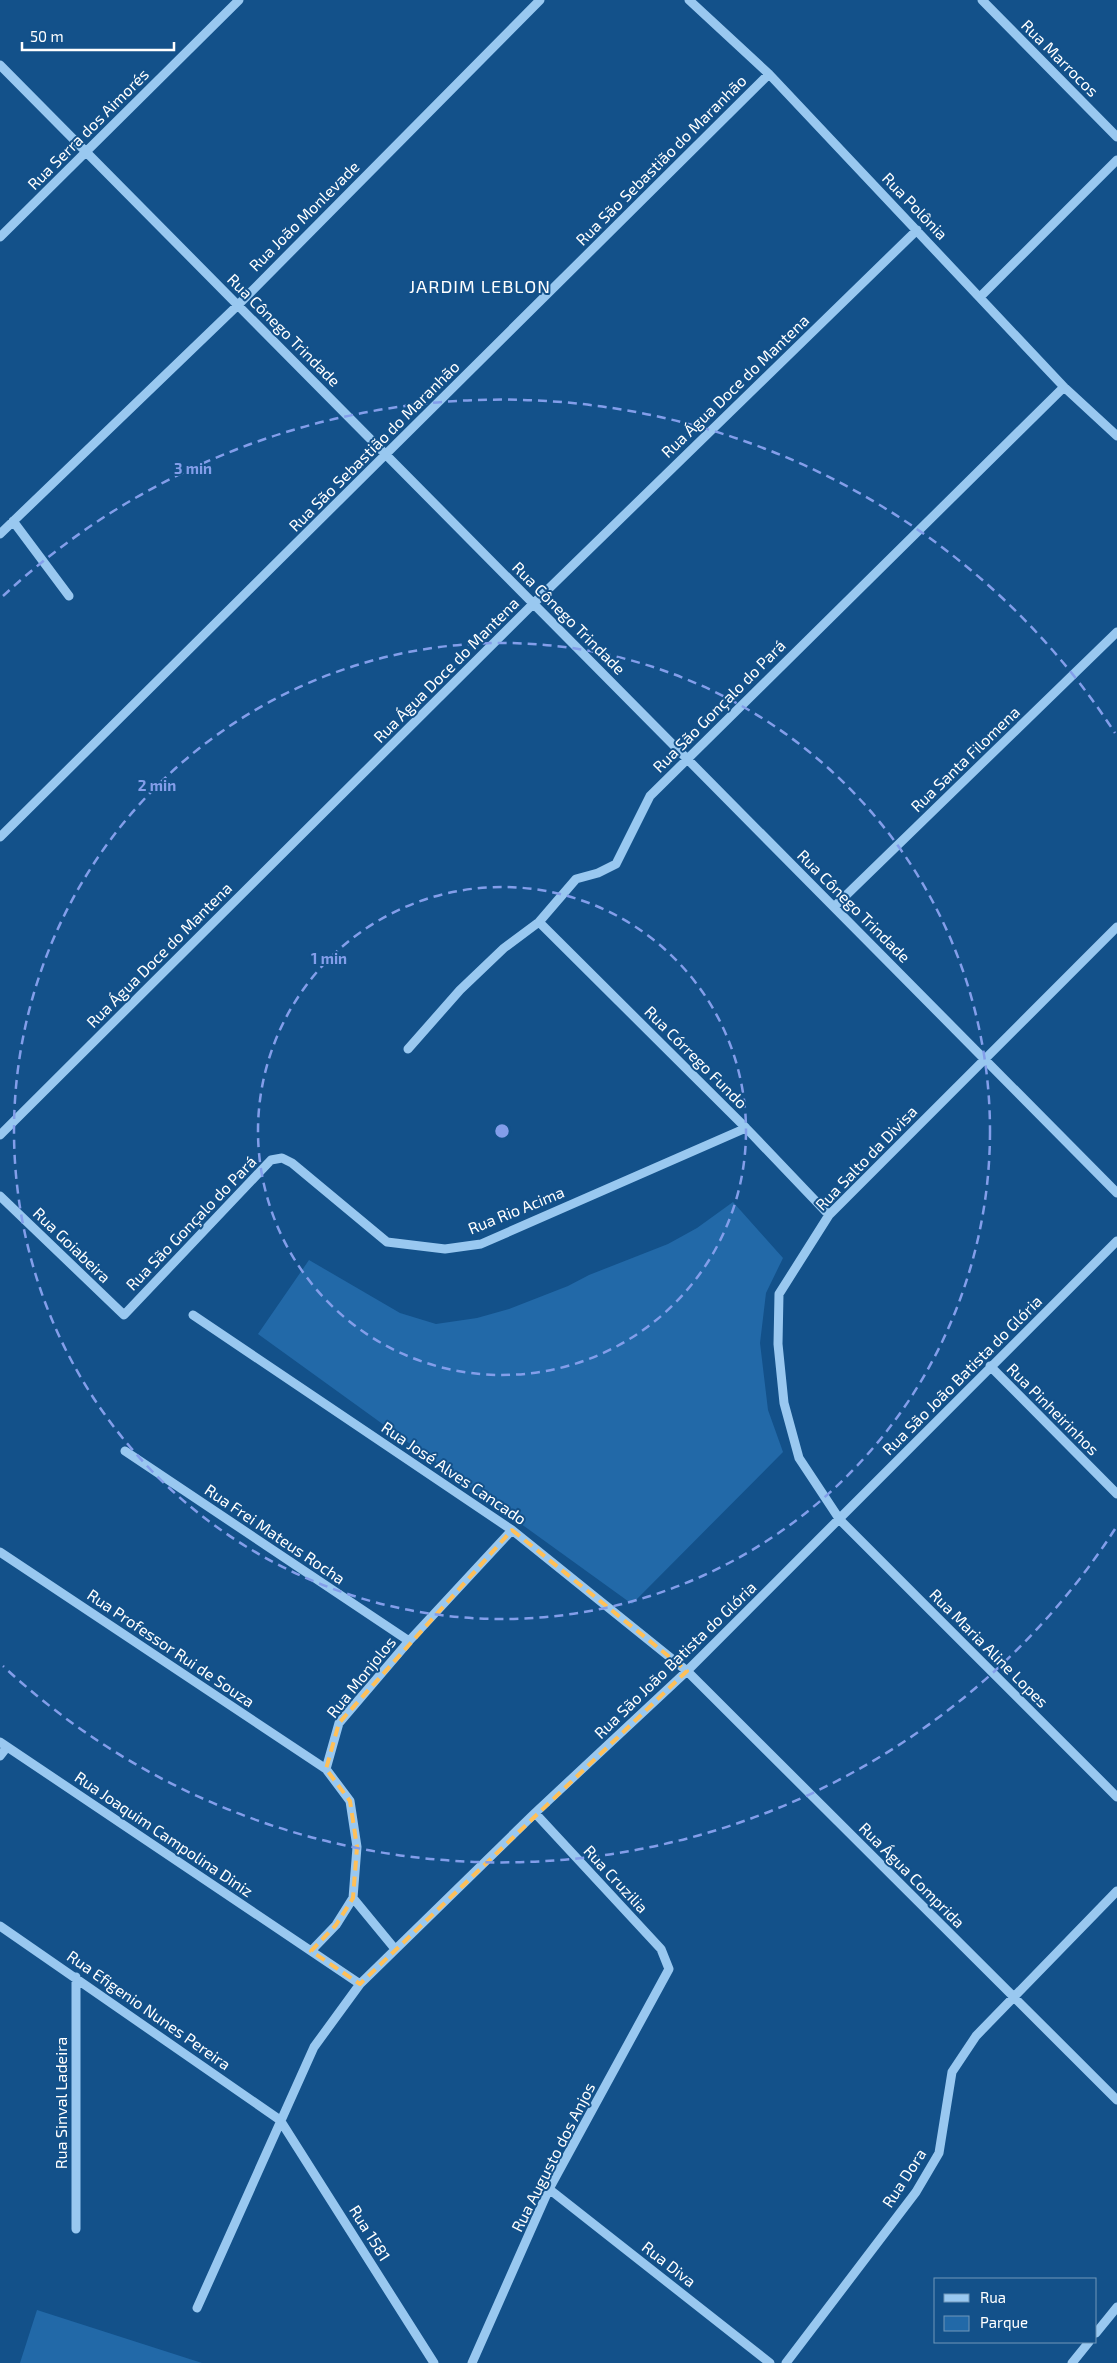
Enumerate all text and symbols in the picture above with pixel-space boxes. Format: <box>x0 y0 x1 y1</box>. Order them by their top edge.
street label: Rua Marrocos <box>1018 15 1103 100</box>
scale bar <box>22 20 175 52</box>
text: 50 m <box>30 27 64 45</box>
street label: Rua Serra dos Aimorés <box>23 64 152 193</box>
street label: Rua São Sebastião do Maranhão <box>571 70 750 249</box>
street label: Rua João Monlevade <box>245 157 363 275</box>
street label: Rua Polônia <box>879 168 952 243</box>
street label: Rua Cônego Trindade <box>224 269 345 390</box>
district label: JARDIM LEBLON <box>409 275 551 297</box>
street label: Rua Água Doce do Mantena <box>657 310 812 461</box>
street label: Rua São Sebastião do Maranhão <box>284 356 463 535</box>
text: 3 min <box>174 459 212 477</box>
street label: Rua Cônego Trindade <box>509 557 630 678</box>
street label: Rua Água Doce do Mantena <box>369 593 522 746</box>
street label: Rua São Gonçalo do Pará <box>648 635 790 777</box>
street label: Rua Santa Filomena <box>906 702 1023 815</box>
text: 2 min <box>138 776 176 794</box>
street label: Rua Cônego Trindade <box>794 845 915 966</box>
street label: Rua Água Doce do Mantena <box>82 878 235 1031</box>
text: 1 min <box>311 949 347 967</box>
street label: Rua Córrego Fundo <box>641 1001 752 1112</box>
street label: Rua Salto da Divisa <box>811 1101 920 1214</box>
centre of rings <box>493 1122 511 1140</box>
street label: Rua São Gonçalo do Pará <box>121 1152 261 1294</box>
street label: Rua Rio Acima <box>465 1182 567 1237</box>
street label: Rua Goiabeira <box>30 1203 115 1286</box>
street label: Rua São João Batista do Glória <box>878 1291 1045 1458</box>
street label: Rua Pinheirinhos <box>1003 1359 1103 1459</box>
street label: Rua José Alves Cancado <box>378 1417 530 1528</box>
street label: Rua Frei Mateus Rocha <box>202 1480 349 1588</box>
street label: Rua São João Batista do Glória <box>590 1577 760 1742</box>
street label: Rua Professor Rui de Souza <box>84 1584 259 1711</box>
street label: Rua Maria Aline Lopes <box>926 1584 1053 1711</box>
street label: Rua Monjolos <box>322 1632 400 1722</box>
street label: Rua Joaquim Campolina Diniz <box>72 1767 257 1900</box>
street label: Rua Água Comprida <box>856 1818 969 1931</box>
street label: Rua Cruzilia <box>580 1841 653 1916</box>
street label: Rua Efigenio Nunes Pereira <box>64 1946 235 2073</box>
street label: Rua Sinval Ladeira <box>51 2037 70 2169</box>
street label: Rua Augusto dos Anjos <box>507 2079 599 2235</box>
street label: Rua Dora <box>878 2145 930 2211</box>
street label: Rua 1581 <box>346 2201 395 2264</box>
street label: Rua Diva <box>639 2237 700 2291</box>
legend <box>934 2278 1097 2343</box>
text: Rua <box>980 2288 1006 2306</box>
text: Parque <box>980 2313 1028 2331</box>

